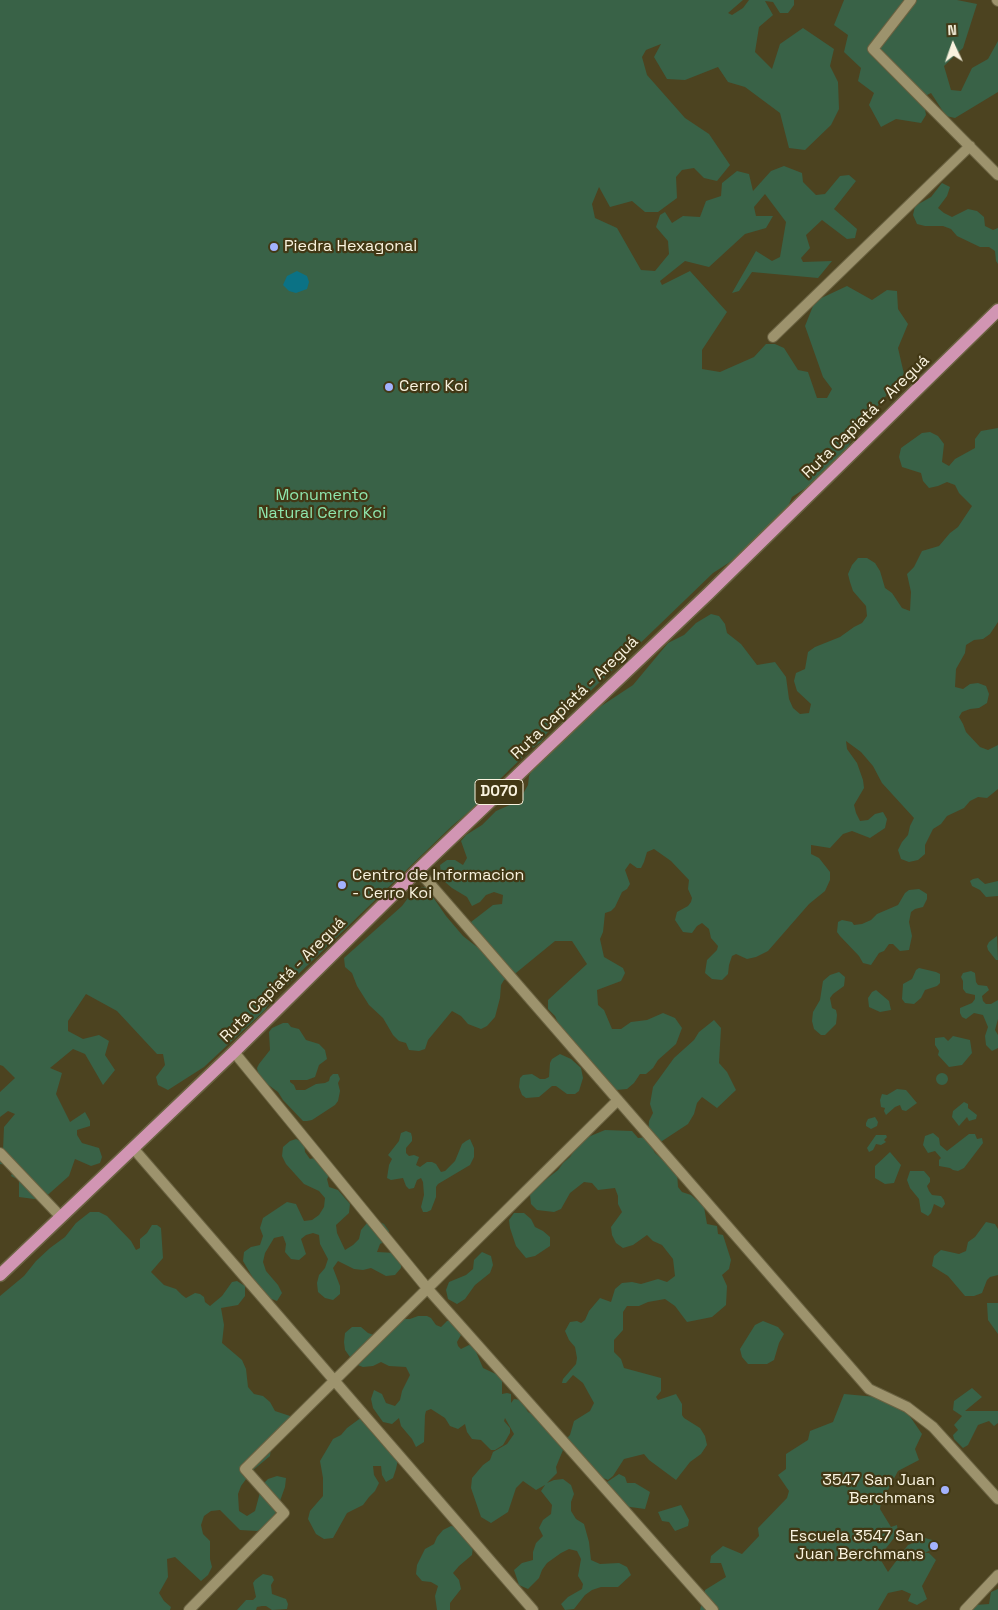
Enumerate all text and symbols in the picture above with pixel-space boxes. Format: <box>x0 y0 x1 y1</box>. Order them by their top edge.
north arrow <box>928 20 978 70</box>
text: N <box>947 21 957 39</box>
place label: Piedra Hexagonal <box>284 237 417 257</box>
marker: Piedra Hexagonal <box>268 241 280 253</box>
street label: Ruta Capiatá - Areguá <box>798 351 934 483</box>
place label: Cerro Koi <box>399 377 468 397</box>
marker: Cerro Koi <box>383 381 395 393</box>
park label: Monumento Natural Cerro Koi <box>258 486 386 524</box>
street label: Ruta Capiatá - Areguá <box>507 632 643 764</box>
road number: D070 <box>475 780 523 804</box>
place label: Centro de Informacion - Cerro Koi <box>352 866 524 904</box>
marker: Centro de Informacion - Cerro Koi <box>336 879 348 891</box>
street label: Ruta Capiatá - Areguá <box>216 913 350 1047</box>
place label: 3547 San Juan Berchmans <box>822 1471 935 1509</box>
marker: 3547 San Juan Berchmans <box>939 1484 951 1496</box>
place label: Escuela 3547 San Juan Berchmans <box>790 1527 924 1565</box>
marker: Escuela 3547 San Juan Berchmans <box>928 1540 940 1552</box>

